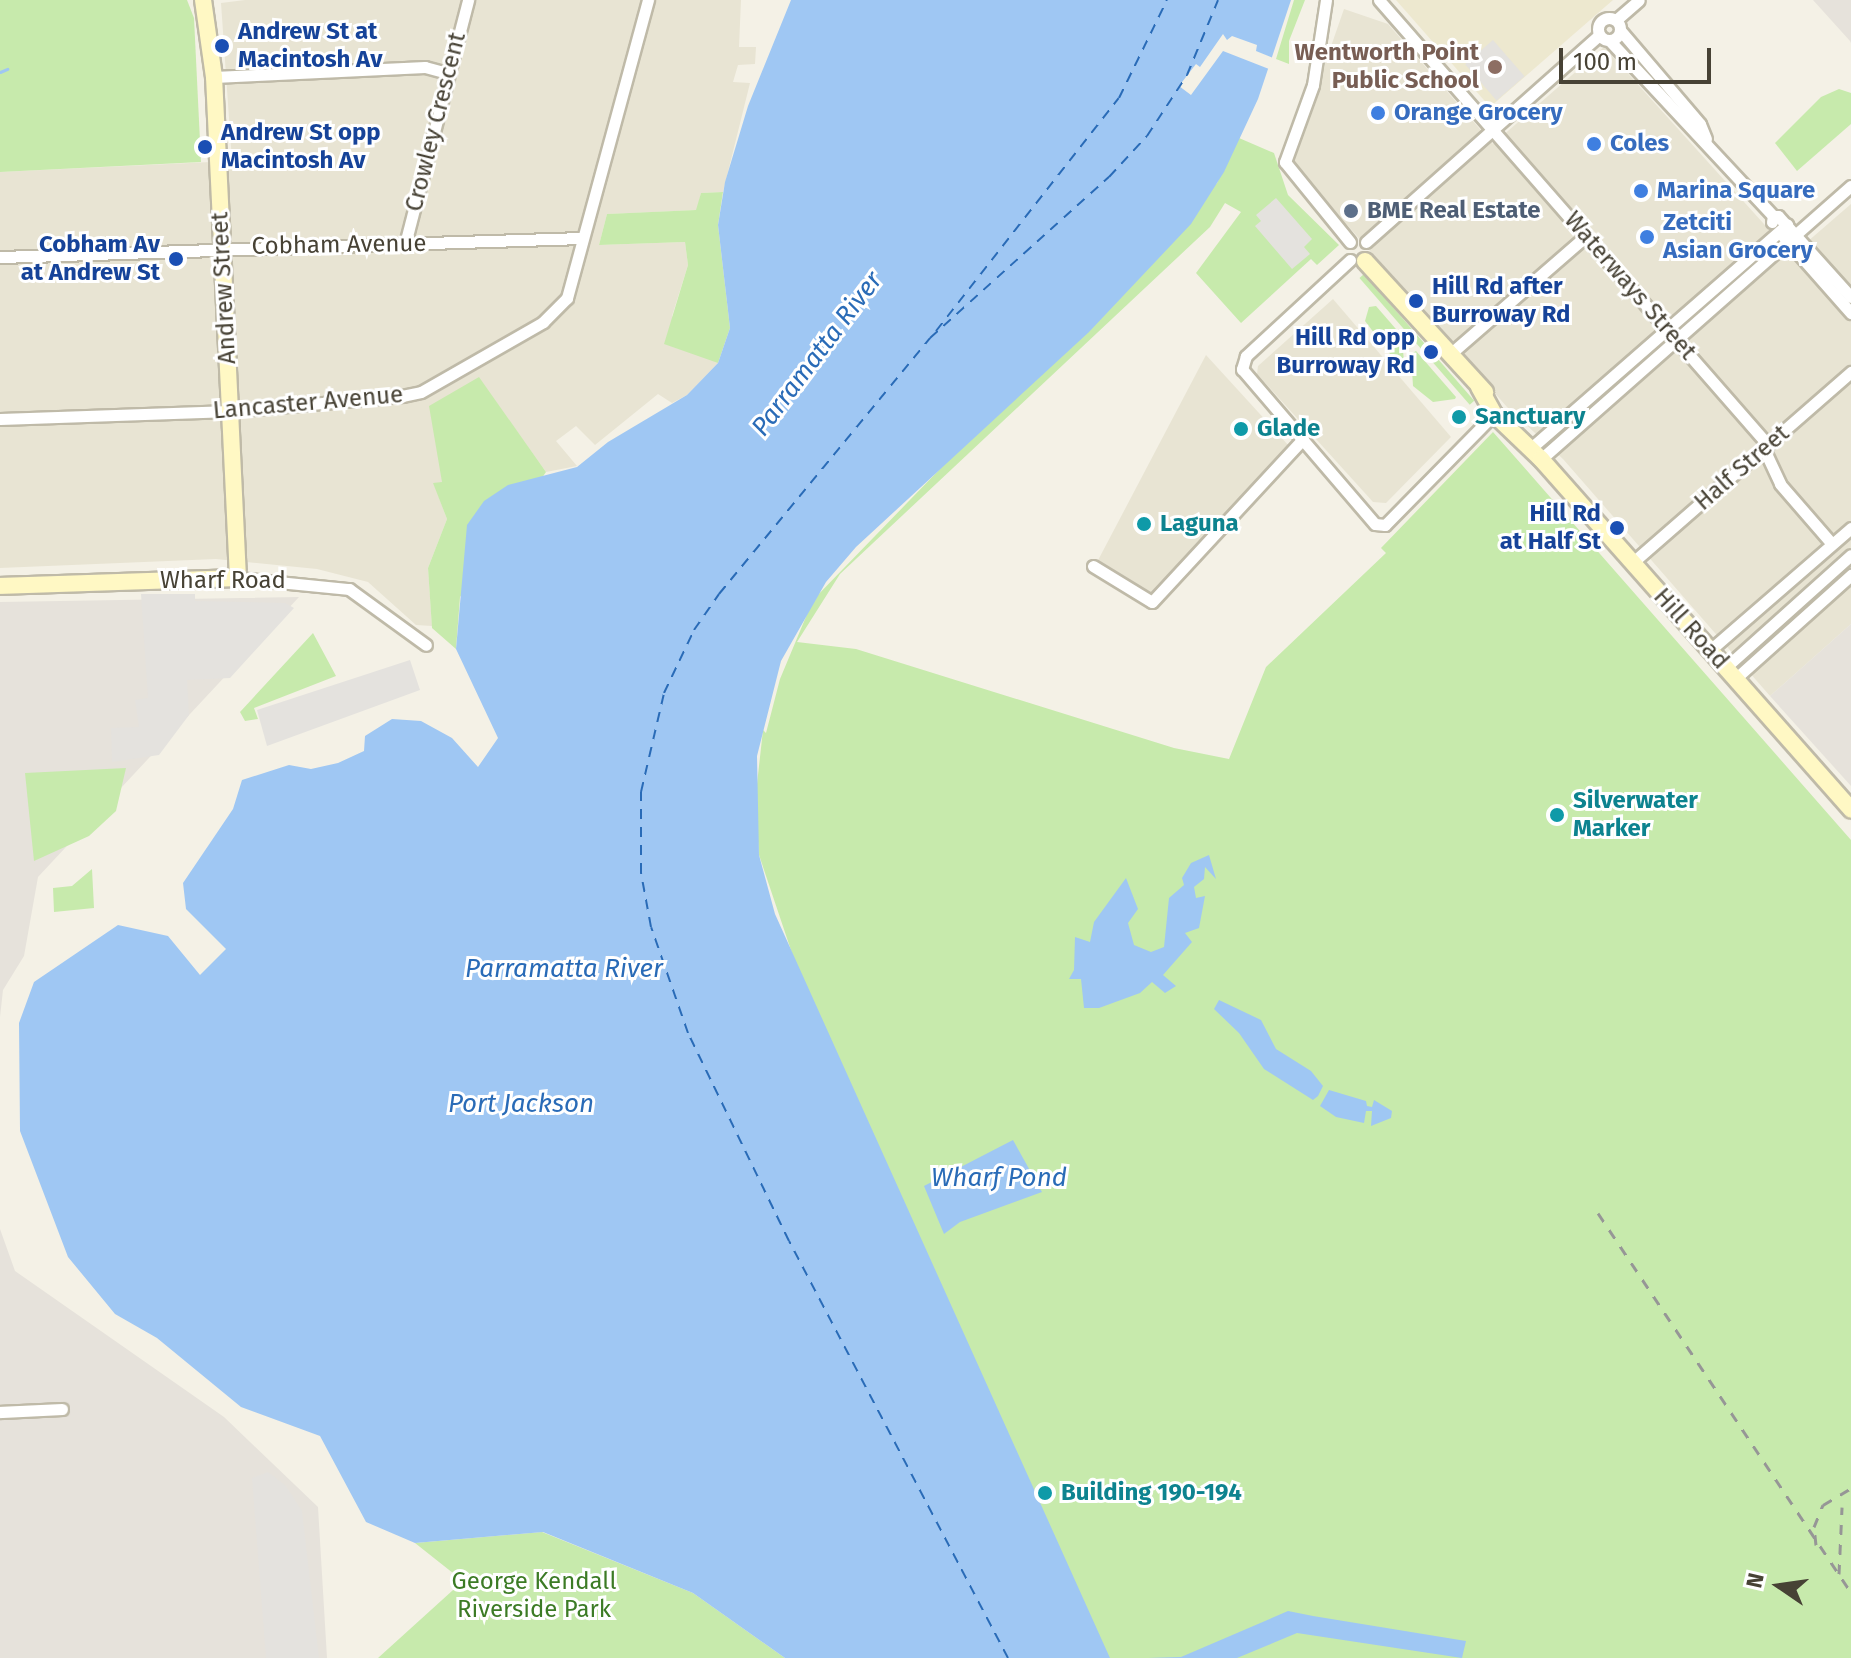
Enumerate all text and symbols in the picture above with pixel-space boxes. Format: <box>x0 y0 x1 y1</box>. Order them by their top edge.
place label: Andrew St at Macintosh Av <box>238 18 383 74</box>
street label: Crowley Crescent <box>400 29 472 215</box>
scale bar <box>1563 32 1715 82</box>
marker: Andrew St at Macintosh Av <box>213 37 231 55</box>
place label: Wentworth Point Public School <box>1295 39 1479 95</box>
text: 100 m <box>1573 48 1637 76</box>
marker: Wentworth Point Public School <box>1486 58 1504 76</box>
place label: Orange Grocery <box>1394 99 1563 127</box>
marker: Orange Grocery <box>1369 104 1387 122</box>
place label: Andrew St opp Macintosh Av <box>221 119 381 175</box>
place label: Coles <box>1610 130 1669 158</box>
marker: Coles <box>1585 135 1603 153</box>
marker: Andrew St opp Macintosh Av <box>196 138 214 156</box>
place label: Marina Square <box>1657 177 1815 205</box>
marker: Marina Square <box>1632 182 1650 200</box>
place label: BME Real Estate <box>1367 197 1540 225</box>
marker: BME Real Estate <box>1342 202 1360 220</box>
street label: Waterways Street <box>1558 206 1702 366</box>
place label: Zetciti Asian Grocery <box>1663 209 1813 265</box>
street label: Andrew Street <box>206 211 242 365</box>
marker: Zetciti Asian Grocery <box>1638 228 1656 246</box>
street label: Cobham Avenue <box>251 229 427 261</box>
place label: Cobham Av at Andrew St <box>21 231 160 287</box>
marker: Cobham Av at Andrew St <box>167 250 185 268</box>
water label: Parramatta River <box>745 266 889 442</box>
place label: Hill Rd after Burroway Rd <box>1432 273 1570 329</box>
marker: Hill Rd after Burroway Rd <box>1407 292 1425 310</box>
place label: Hill Rd opp Burroway Rd <box>1277 324 1415 380</box>
marker: Hill Rd opp Burroway Rd <box>1422 343 1440 361</box>
street label: Lancaster Avenue <box>212 380 404 426</box>
place label: Sanctuary <box>1475 403 1585 431</box>
marker: Sanctuary <box>1450 408 1468 426</box>
place label: Glade <box>1257 415 1320 443</box>
street label: Half Street <box>1689 419 1795 517</box>
marker: Glade <box>1232 420 1250 438</box>
place label: Hill Rd at Half St <box>1500 500 1601 556</box>
place label: Laguna <box>1160 510 1239 538</box>
marker: Laguna <box>1135 515 1153 533</box>
marker: Hill Rd at Half St <box>1608 519 1626 537</box>
street label: Wharf Road <box>160 567 286 595</box>
street label: Hill Road <box>1647 583 1735 675</box>
place label: Silverwater Marker <box>1573 787 1698 843</box>
marker: Silverwater Marker <box>1548 806 1566 824</box>
water label: Parramatta River <box>465 953 663 985</box>
water label: Port Jackson <box>448 1088 594 1120</box>
water label: Wharf Pond <box>931 1162 1067 1194</box>
place label: Building 190-194 <box>1061 1479 1242 1507</box>
marker: Building 190-194 <box>1036 1484 1054 1502</box>
north arrow <box>1739 1546 1819 1626</box>
park label: George Kendall Riverside Park <box>452 1568 616 1624</box>
text: N <box>1740 1570 1770 1591</box>

